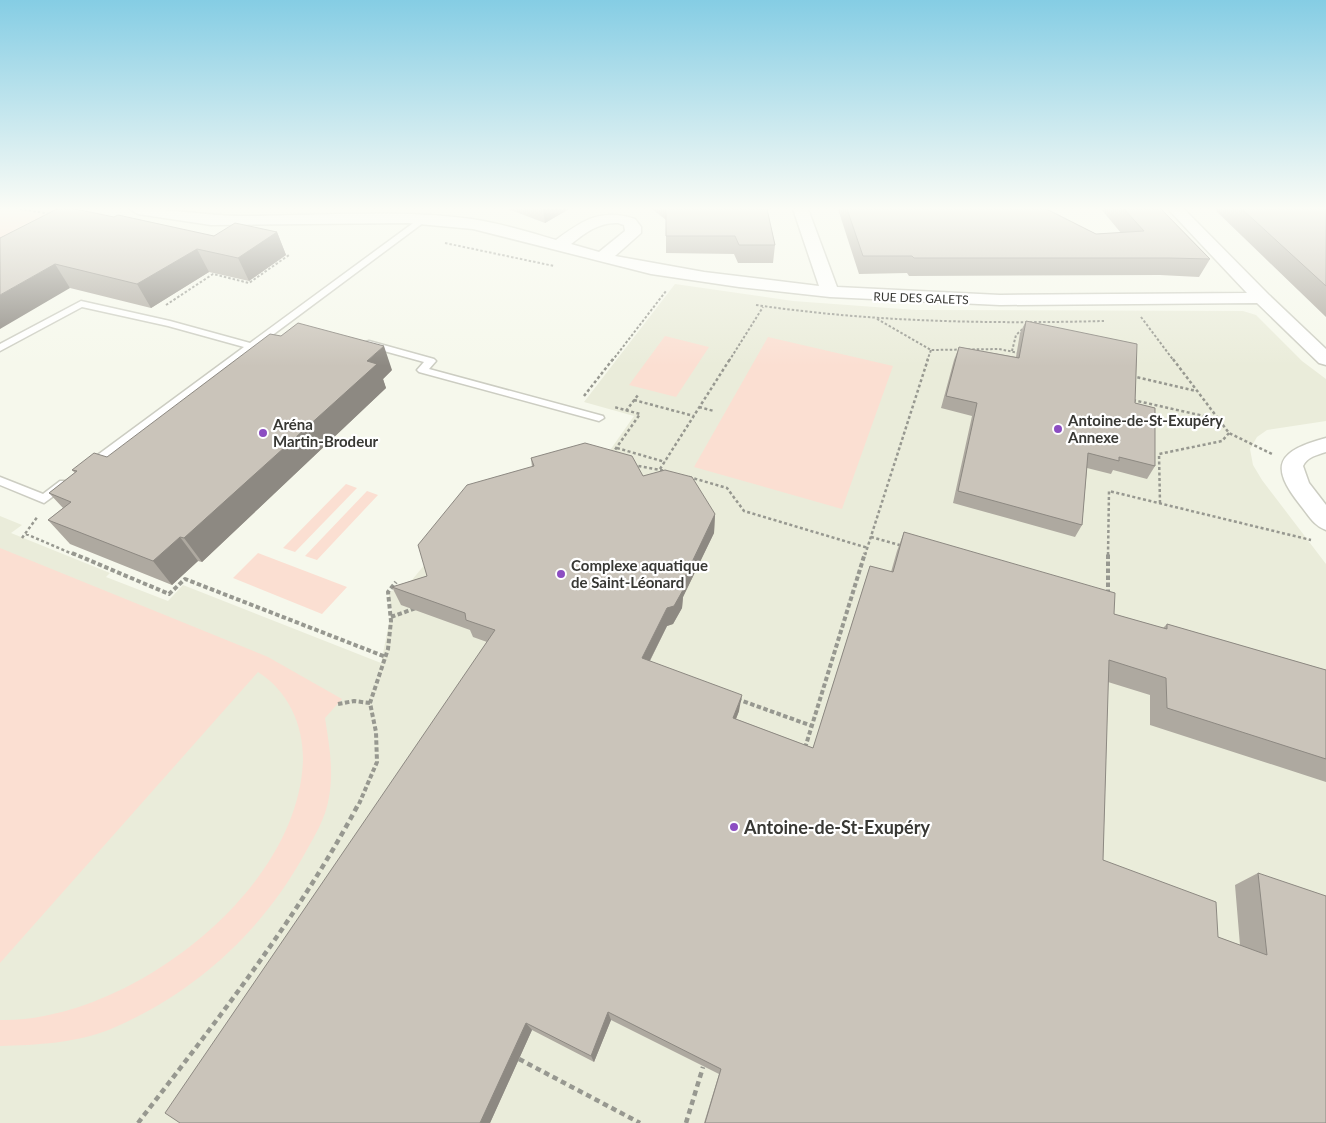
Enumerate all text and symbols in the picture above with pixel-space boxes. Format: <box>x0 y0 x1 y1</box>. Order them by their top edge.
street label: RUE DES GALETS <box>873 289 969 307</box>
place label: Antoine-de-St-Exupéry Annexe <box>1067 411 1223 446</box>
place label: Aréna Martin-Brodeur <box>272 415 379 450</box>
marker: Antoine-de-St-Exupéry Annexe <box>1052 423 1064 435</box>
marker: Aréna Martin-Brodeur <box>257 427 269 439</box>
place label: Complexe aquatique de Saint-Léonard <box>571 556 708 591</box>
marker: Complexe aquatique de Saint-Léonard <box>555 568 567 580</box>
place label: Antoine-de-St-Exupéry <box>743 816 930 838</box>
marker: Antoine-de-St-Exupéry <box>728 821 740 833</box>

